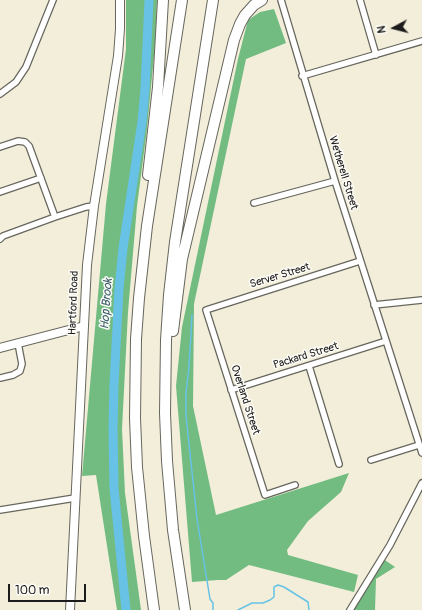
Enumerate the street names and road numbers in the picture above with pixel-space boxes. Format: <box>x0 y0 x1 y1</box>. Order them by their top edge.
street label: Wetherell Street <box>326 135 360 211</box>
street label: Server Street <box>248 261 312 291</box>
street label: Hartford Road <box>66 271 82 335</box>
street label: Packard Street <box>272 340 340 372</box>
street label: Overland Street <box>228 363 262 437</box>

